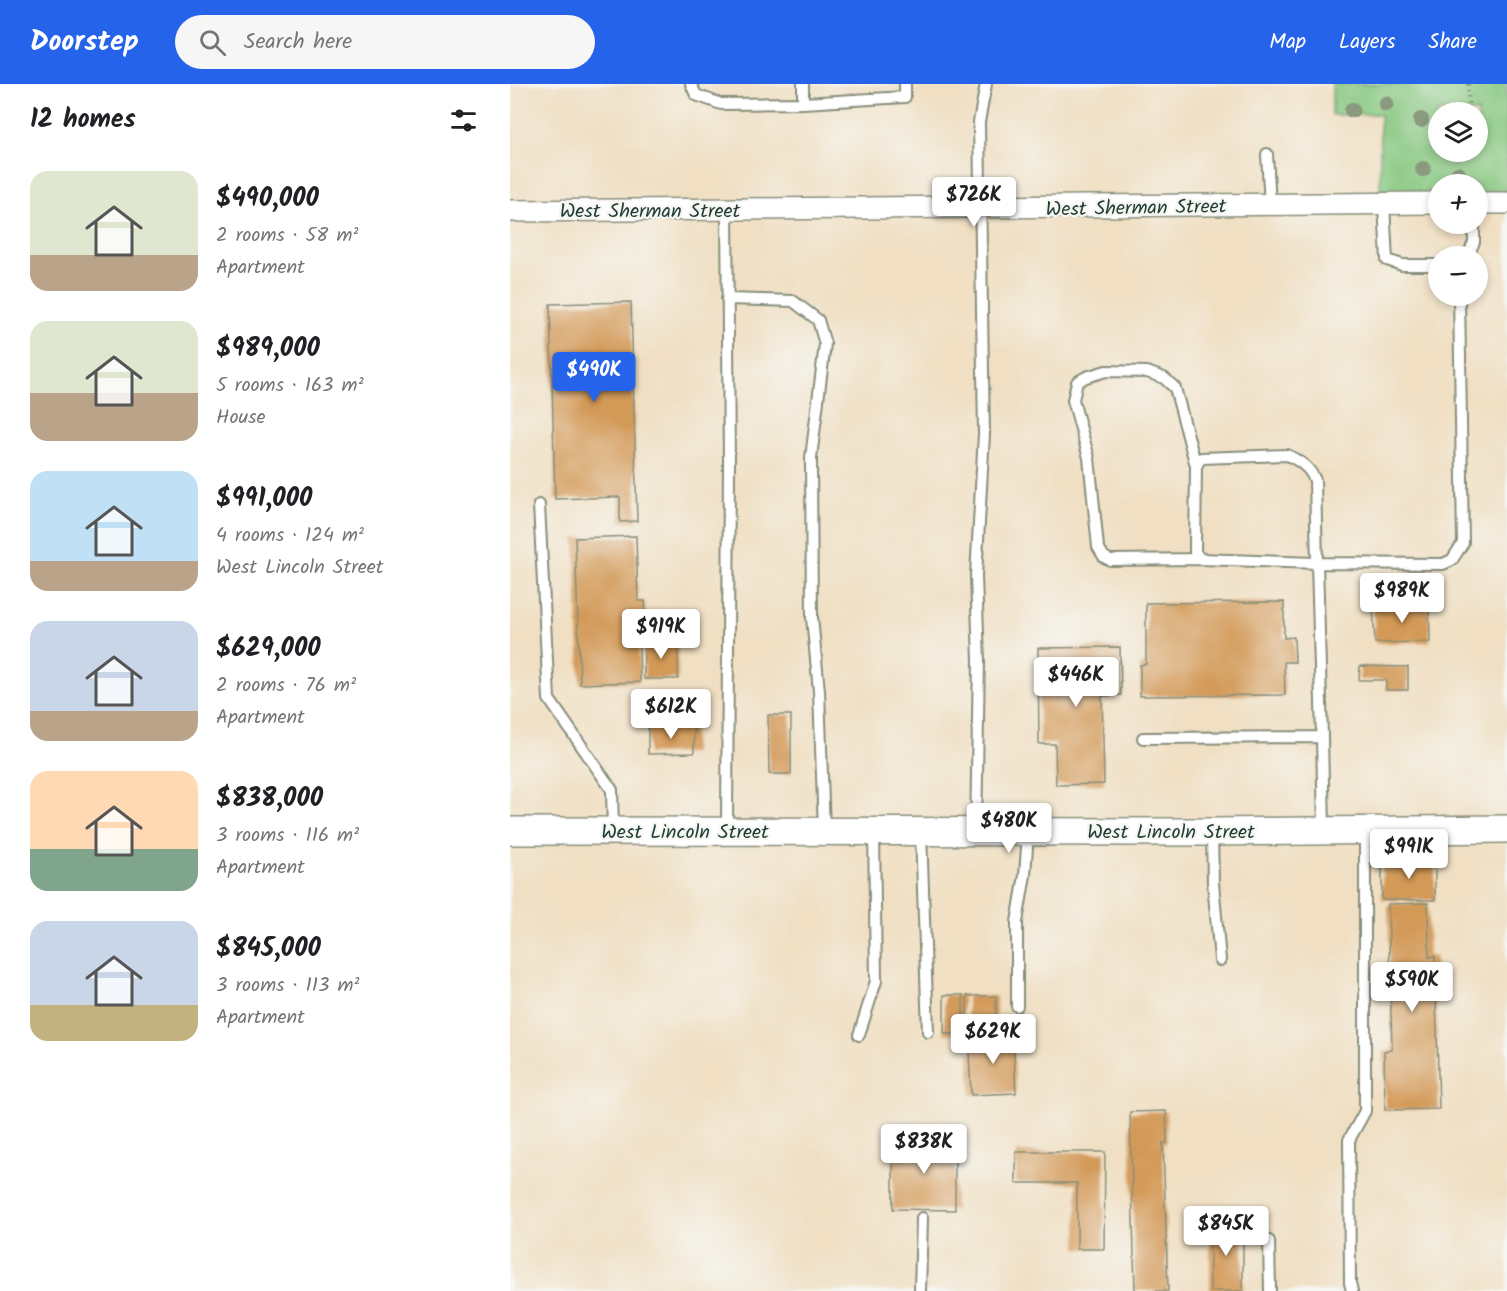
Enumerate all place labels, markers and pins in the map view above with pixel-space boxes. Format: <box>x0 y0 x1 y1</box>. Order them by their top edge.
pin: $726K <box>932 177 1016 228</box>
pin: $490K <box>552 352 636 403</box>
pin: $989K <box>1360 573 1444 624</box>
pin: $919K <box>619 609 703 660</box>
pin: $446K <box>1034 657 1118 708</box>
pin: $612K <box>629 689 713 740</box>
pin: $480K <box>967 803 1051 854</box>
pin: $991K <box>1367 829 1451 880</box>
pin: $590K <box>1370 962 1454 1013</box>
pin: $629K <box>951 1014 1035 1065</box>
pin: $838K <box>882 1124 966 1175</box>
pin: $845K <box>1184 1206 1268 1257</box>

